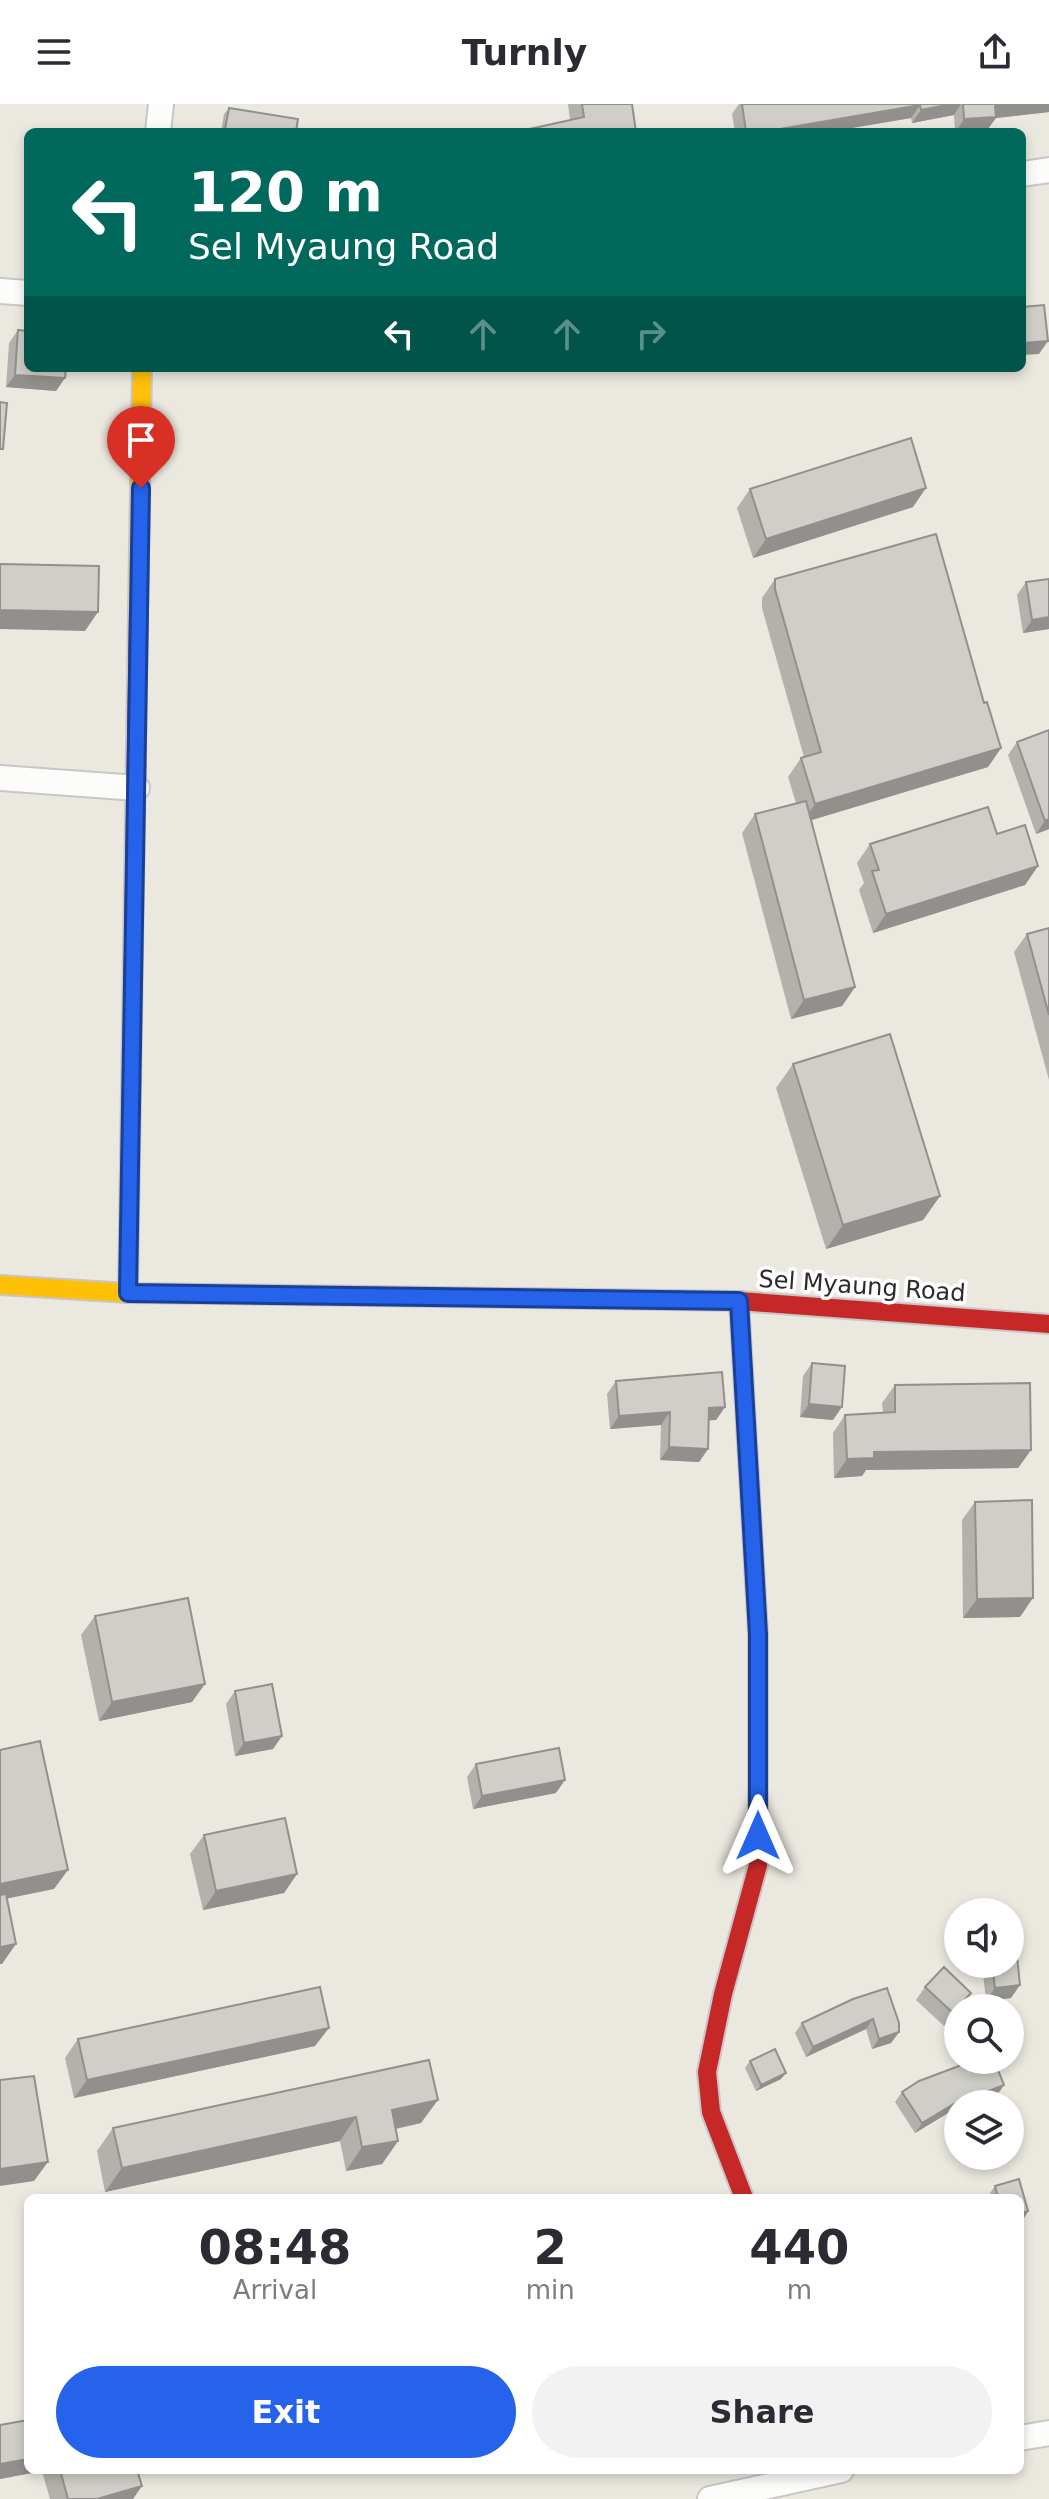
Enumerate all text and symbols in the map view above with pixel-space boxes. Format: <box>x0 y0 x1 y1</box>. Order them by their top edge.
icon: menu <box>32 30 76 74</box>
icon: share <box>973 30 1017 74</box>
text: Turnly <box>462 32 587 73</box>
text: 120 m <box>188 159 383 224</box>
icon: left <box>56 160 160 264</box>
text: Sel Myaung Road <box>188 226 499 267</box>
icon: left <box>377 312 421 356</box>
icon: ahead <box>461 312 505 356</box>
icon: ahead <box>545 312 589 356</box>
icon: right <box>629 312 673 356</box>
pin <box>107 406 175 488</box>
icon: arrive <box>119 418 163 462</box>
street label: Sel Myaung Road <box>758 1265 966 1307</box>
position arrow <box>716 1794 800 1878</box>
map controls <box>944 1898 1024 2170</box>
button: sound <box>944 1898 1024 1978</box>
button: search <box>944 1994 1024 2074</box>
button: layers <box>944 2090 1024 2170</box>
text: 08:48 <box>198 2219 351 2275</box>
text: 2 <box>534 2219 567 2275</box>
text: 440 <box>749 2219 849 2275</box>
text: Arrival <box>233 2275 317 2305</box>
text: min <box>526 2275 575 2305</box>
text: m <box>787 2275 812 2305</box>
button: Exit <box>56 2366 516 2458</box>
button: Share <box>532 2366 992 2458</box>

